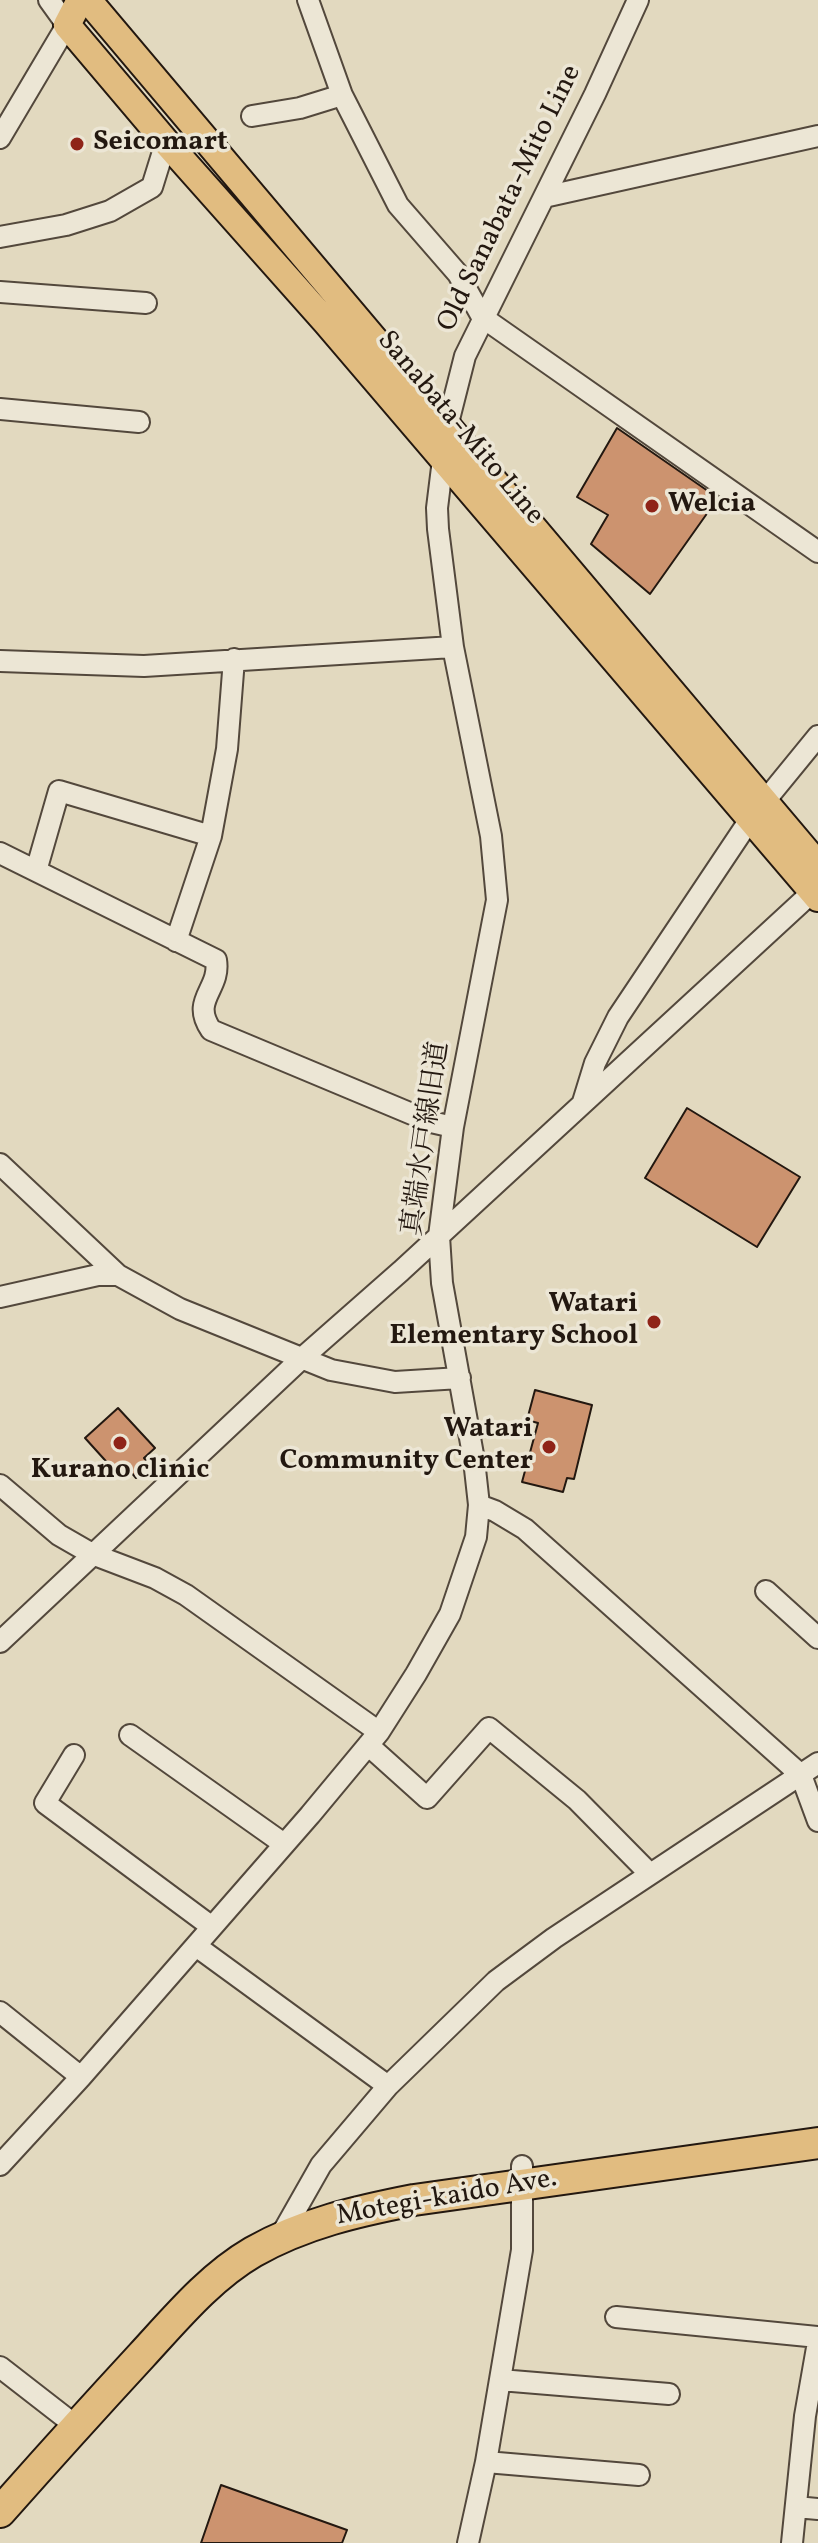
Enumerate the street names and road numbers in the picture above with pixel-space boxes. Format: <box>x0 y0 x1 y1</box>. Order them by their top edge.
street label: Old Sanabata-Mito Line <box>432 60 590 338</box>
street label: Sanabata-Mito Line <box>368 325 550 533</box>
street label: 真端水戸線旧道 <box>398 1040 458 1238</box>
street label: Motegi-kaido Ave. <box>334 2163 560 2235</box>

